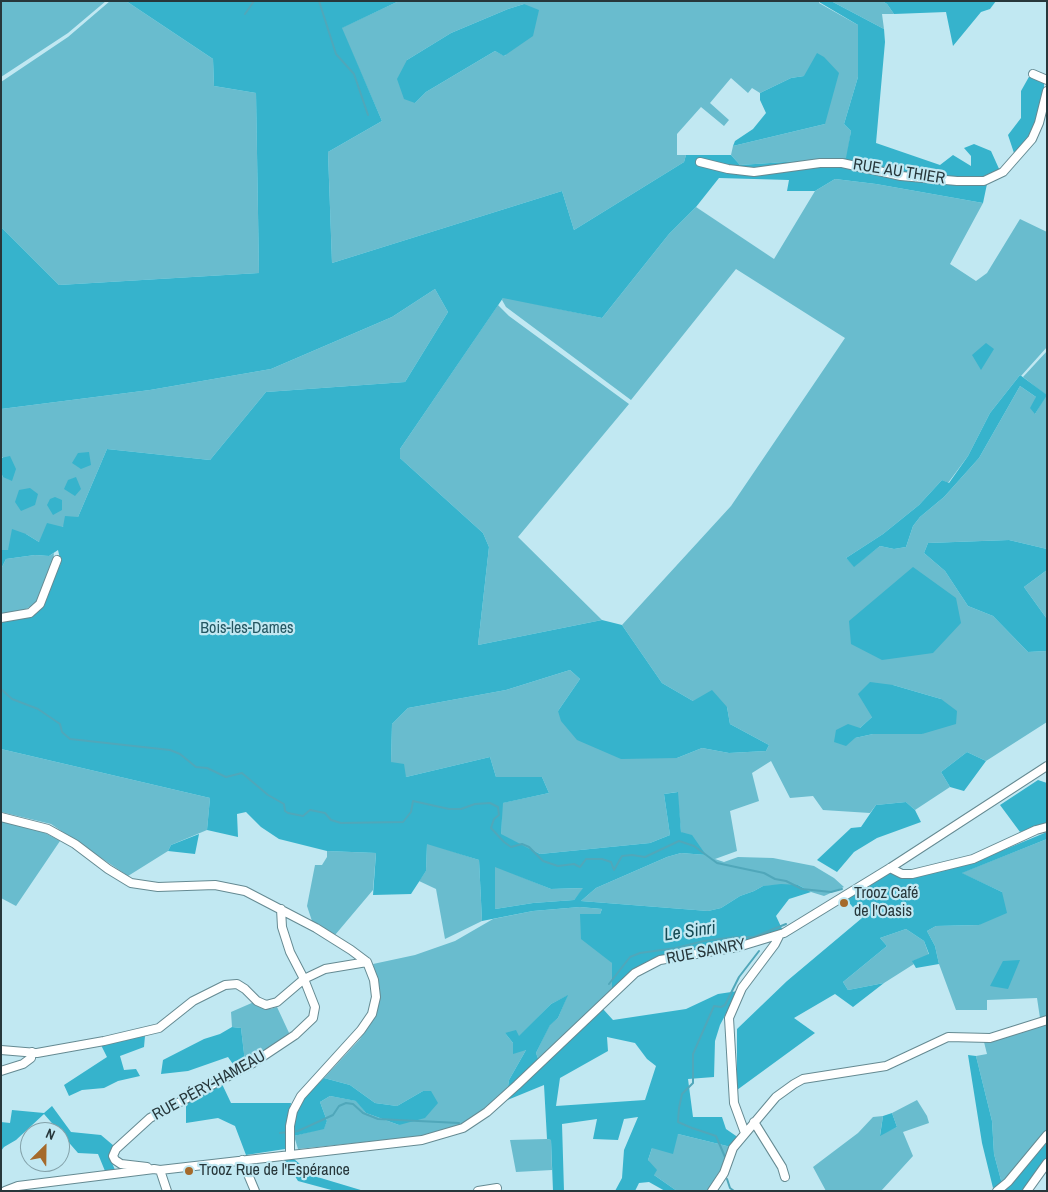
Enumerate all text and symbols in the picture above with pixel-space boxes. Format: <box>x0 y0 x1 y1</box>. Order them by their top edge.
street label: RUE AU THIER <box>852 155 946 189</box>
park label: Bois-les-Dames <box>200 619 294 639</box>
place label: Trooz Café de l'Oasis <box>854 884 918 922</box>
marker: Trooz Café de l'Oasis <box>838 897 850 909</box>
water label: Le Sinri <box>663 918 717 946</box>
street label: RUE SAINRY <box>665 935 747 969</box>
street label: RUE PÉRY-HAMEAU <box>149 1047 269 1125</box>
north arrow <box>20 1122 70 1172</box>
text: N <box>43 1124 58 1144</box>
place label: Trooz Rue de l'Espérance <box>199 1161 350 1181</box>
marker: Trooz Rue de l'Espérance <box>183 1165 195 1177</box>

